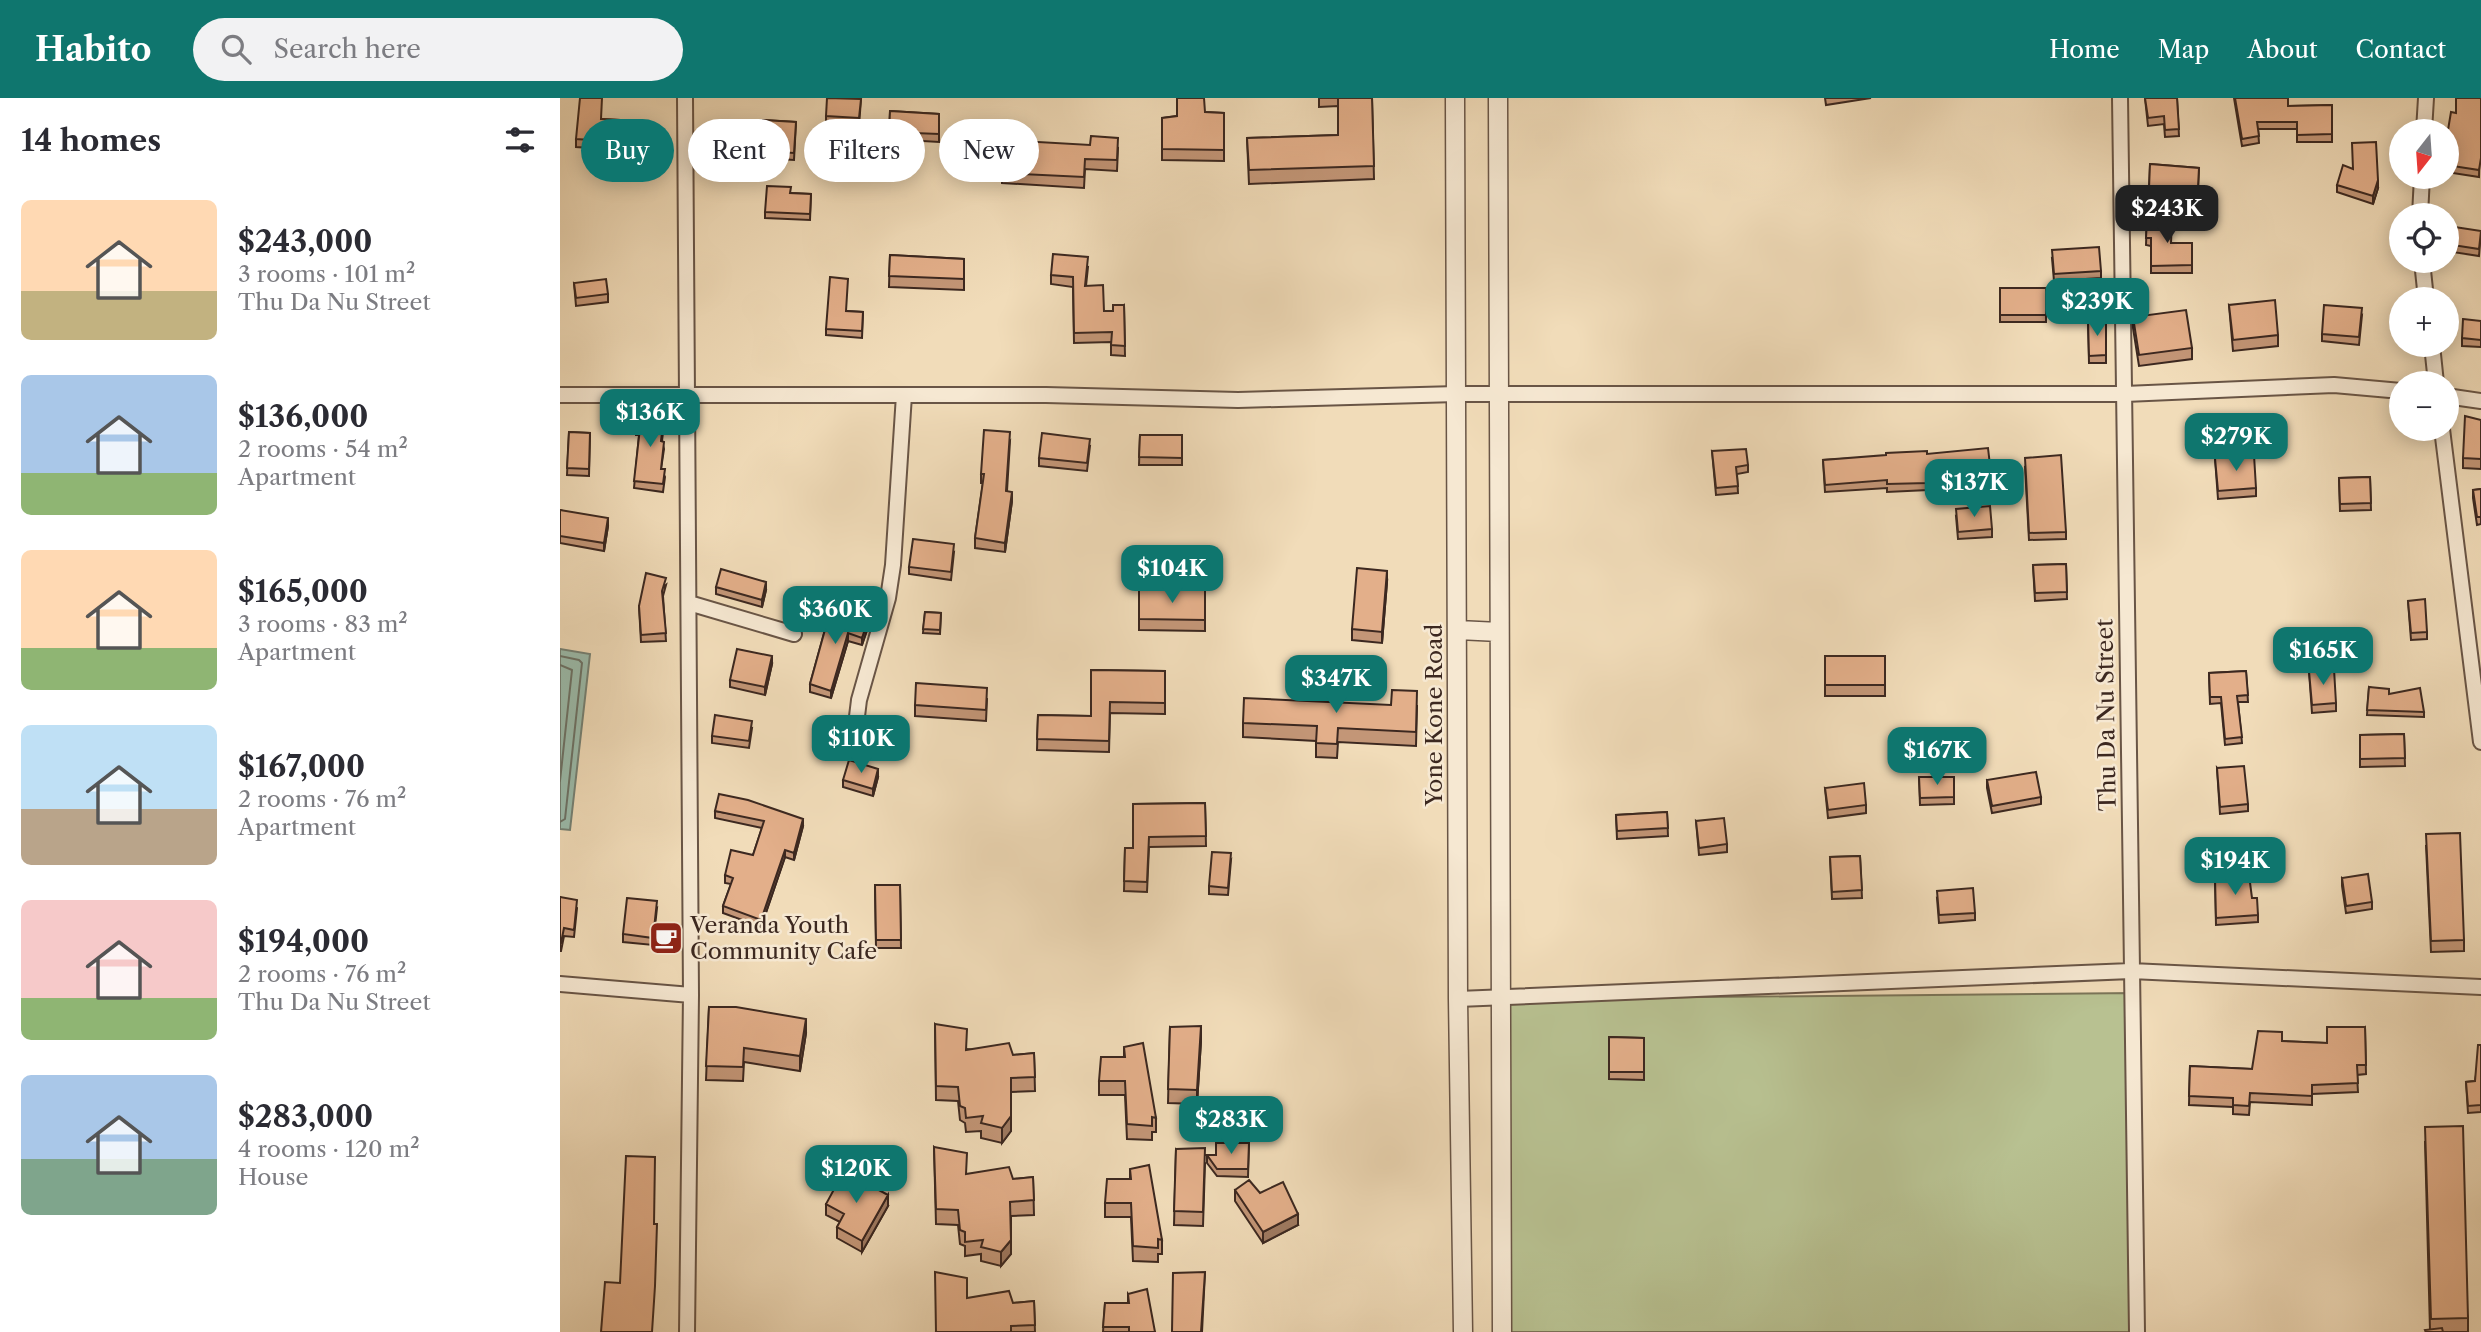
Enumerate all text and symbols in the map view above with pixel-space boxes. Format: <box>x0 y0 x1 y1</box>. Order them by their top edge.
search box <box>193 18 683 81</box>
text: Habito <box>35 29 151 70</box>
icon: search <box>217 30 255 68</box>
text: Search here <box>273 33 421 65</box>
text: Home <box>2049 35 2120 64</box>
text: Map <box>2158 35 2209 64</box>
text: About <box>2247 35 2318 64</box>
text: Contact <box>2356 35 2446 64</box>
chip: Buy <box>581 119 674 182</box>
chip: Rent <box>688 119 790 182</box>
chip: Filters <box>804 119 925 182</box>
chip: New <box>939 119 1039 182</box>
north arrow <box>2389 119 2459 189</box>
map controls <box>2389 119 2459 441</box>
icon: filters <box>501 121 539 159</box>
text: 14 homes <box>21 122 161 159</box>
pin: $243K <box>2118 186 2216 245</box>
text: $243K <box>2131 194 2203 222</box>
button: locate <box>2389 203 2459 273</box>
text: $243,000 <box>238 223 372 260</box>
icon: home <box>77 228 161 312</box>
text: 3 rooms · 101 m² <box>238 260 415 288</box>
pin: $239K <box>2048 278 2146 338</box>
text: $239K <box>2061 287 2133 315</box>
button: + <box>2389 287 2459 357</box>
text: Thu Da Nu Street <box>238 288 431 316</box>
button: − <box>2389 371 2459 441</box>
pin: $136K <box>601 390 699 449</box>
text: $136,000 <box>238 398 368 435</box>
text: $136K <box>616 398 684 426</box>
icon: home <box>77 403 161 487</box>
pin: $279K <box>2187 414 2285 473</box>
text: $279K <box>2201 422 2271 450</box>
text: 2 rooms · 54 m² <box>238 435 408 463</box>
pin: $137K <box>1925 460 2023 519</box>
text: Apartment <box>238 463 356 491</box>
text: $137K <box>1941 468 2007 496</box>
pin: $104K <box>1123 546 1221 605</box>
text: $104K <box>1137 554 1207 582</box>
text: $165,000 <box>238 573 368 610</box>
icon: home <box>77 578 161 662</box>
pin: $360K <box>786 587 884 646</box>
text: $360K <box>799 595 871 623</box>
text: 3 rooms · 83 m² <box>238 610 408 638</box>
street label: Thu Da Nu Street <box>2090 619 2122 811</box>
street label: Yone Kone Road <box>1420 624 1448 807</box>
pin: $165K <box>2274 628 2372 687</box>
text: $165K <box>2289 636 2357 664</box>
text: Apartment <box>238 638 356 666</box>
pin: $347K <box>1287 656 1385 715</box>
text: $347K <box>1301 664 1371 692</box>
pin: $110K <box>812 716 910 775</box>
text: $110K <box>828 724 894 752</box>
pin: $167K <box>1888 728 1986 787</box>
text: $167K <box>1903 736 1971 764</box>
text: $167,000 <box>238 748 365 785</box>
icon: home <box>77 753 161 837</box>
text: 2 rooms · 76 m² <box>238 785 406 813</box>
text: Apartment <box>238 813 356 841</box>
pin: $194K <box>2186 838 2284 897</box>
text: $194K <box>2201 846 2269 874</box>
place label: Veranda Youth Community Cafe <box>689 911 877 965</box>
cafe icon: Veranda Youth Community Cafe <box>647 919 685 957</box>
text: $194,000 <box>238 923 369 960</box>
icon: home <box>77 928 161 1012</box>
text: 2 rooms · 76 m² <box>238 960 406 988</box>
text: Thu Da Nu Street <box>238 988 431 1016</box>
pin: $283K <box>1182 1096 1280 1156</box>
text: $283,000 <box>238 1098 373 1135</box>
icon: home <box>77 1103 161 1187</box>
text: $283K <box>1195 1105 1267 1133</box>
text: 4 rooms · 120 m² <box>238 1135 420 1163</box>
pin: $120K <box>807 1146 905 1205</box>
text: $120K <box>821 1154 891 1182</box>
text: House <box>238 1163 308 1191</box>

